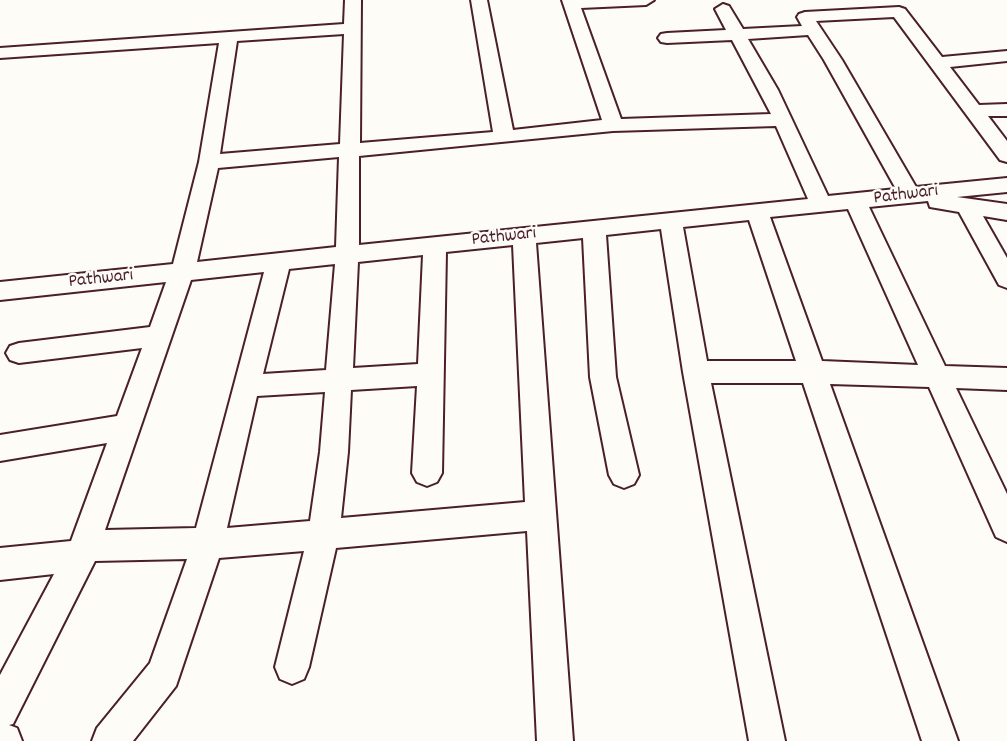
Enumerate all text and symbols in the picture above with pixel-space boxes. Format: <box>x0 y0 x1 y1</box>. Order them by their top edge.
street label: Pathwari <box>872 181 940 211</box>
street label: Pathwari <box>471 223 537 253</box>
street label: Pathwari <box>68 265 134 295</box>

